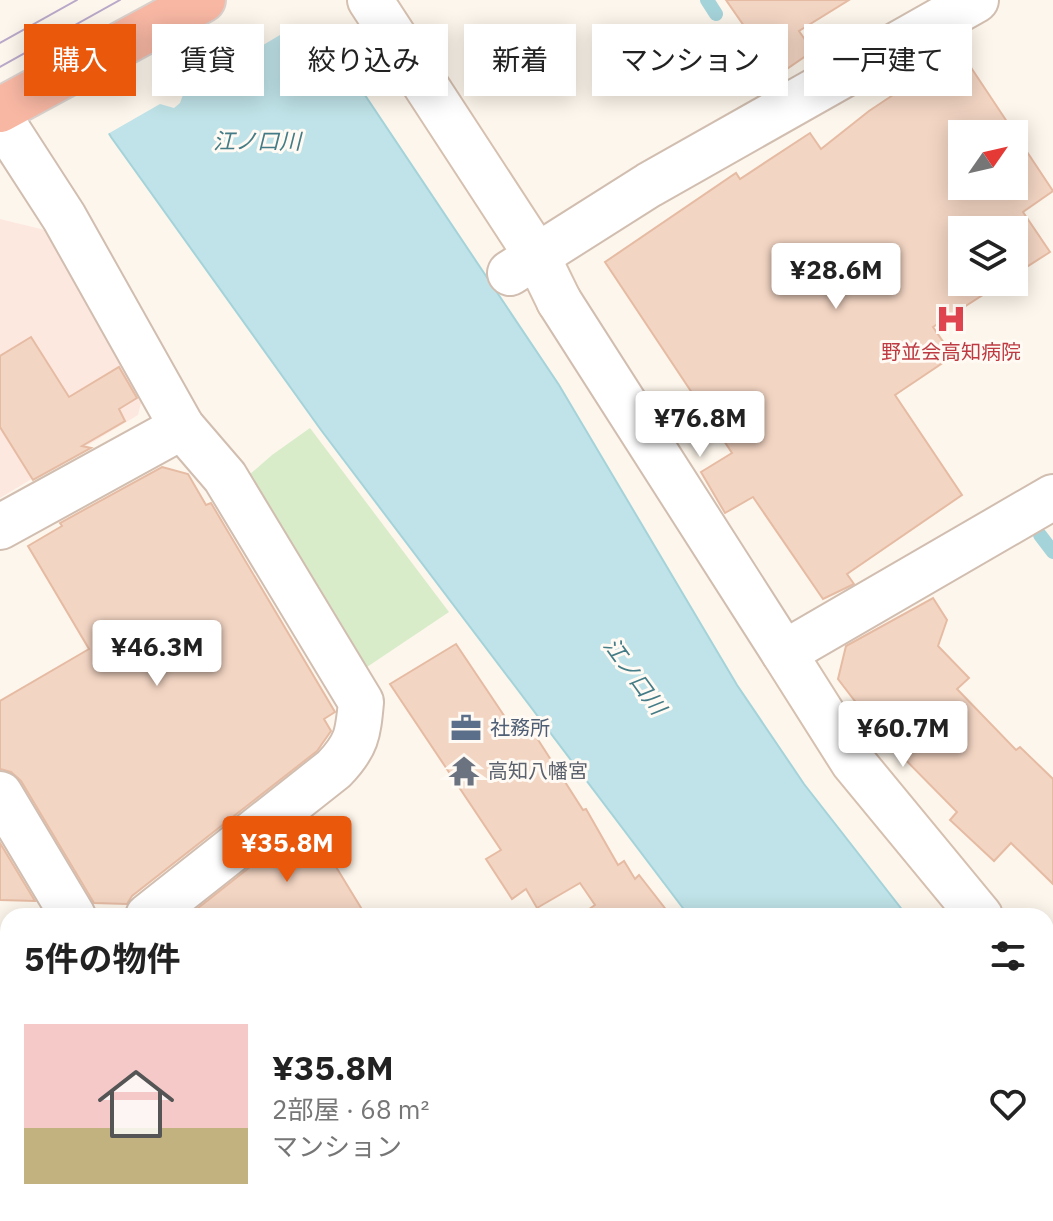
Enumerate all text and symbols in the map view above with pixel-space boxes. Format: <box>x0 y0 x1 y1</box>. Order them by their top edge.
chip: 購入 <box>24 24 136 96</box>
chip: 賃貸 <box>152 24 264 96</box>
chip: 絞り込み <box>280 24 448 96</box>
chip: 新着 <box>464 24 576 96</box>
chip: マンション <box>592 24 788 96</box>
chip: 一戸建て <box>804 24 972 96</box>
north arrow <box>948 120 1028 200</box>
map controls <box>948 120 1028 296</box>
water label: 江ノ口川 <box>213 126 303 155</box>
button: layers <box>948 216 1028 296</box>
pin: ¥28.6M <box>771 243 901 311</box>
text: ¥28.6M <box>789 252 883 286</box>
hospital icon: 野並会高知病院 <box>934 302 968 336</box>
place label: 野並会高知病院 <box>881 338 1021 365</box>
pin: ¥76.8M <box>635 391 765 459</box>
text: ¥76.8M <box>653 400 747 434</box>
pin: ¥46.3M <box>92 620 222 688</box>
text: ¥46.3M <box>110 629 204 663</box>
water label: 江ノ口川 <box>598 632 674 721</box>
pin: ¥60.7M <box>838 701 968 769</box>
text: ¥60.7M <box>856 710 950 744</box>
office icon: 社務所 <box>449 711 483 745</box>
place label: 社務所 <box>490 714 550 741</box>
temple icon: 高知八幡宮 <box>447 754 481 788</box>
place label: 高知八幡宮 <box>488 757 588 784</box>
pin: ¥35.8M <box>222 816 352 884</box>
text: ¥35.8M <box>240 825 334 859</box>
icon: filters <box>986 934 1030 978</box>
text: 5件の物件 <box>24 936 180 980</box>
text: ¥35.8M <box>272 1045 394 1089</box>
icon: home <box>88 1056 184 1152</box>
icon: heart <box>986 1082 1030 1126</box>
text: 2部屋 · 68 m² <box>272 1092 429 1126</box>
text: マンション <box>272 1129 402 1163</box>

